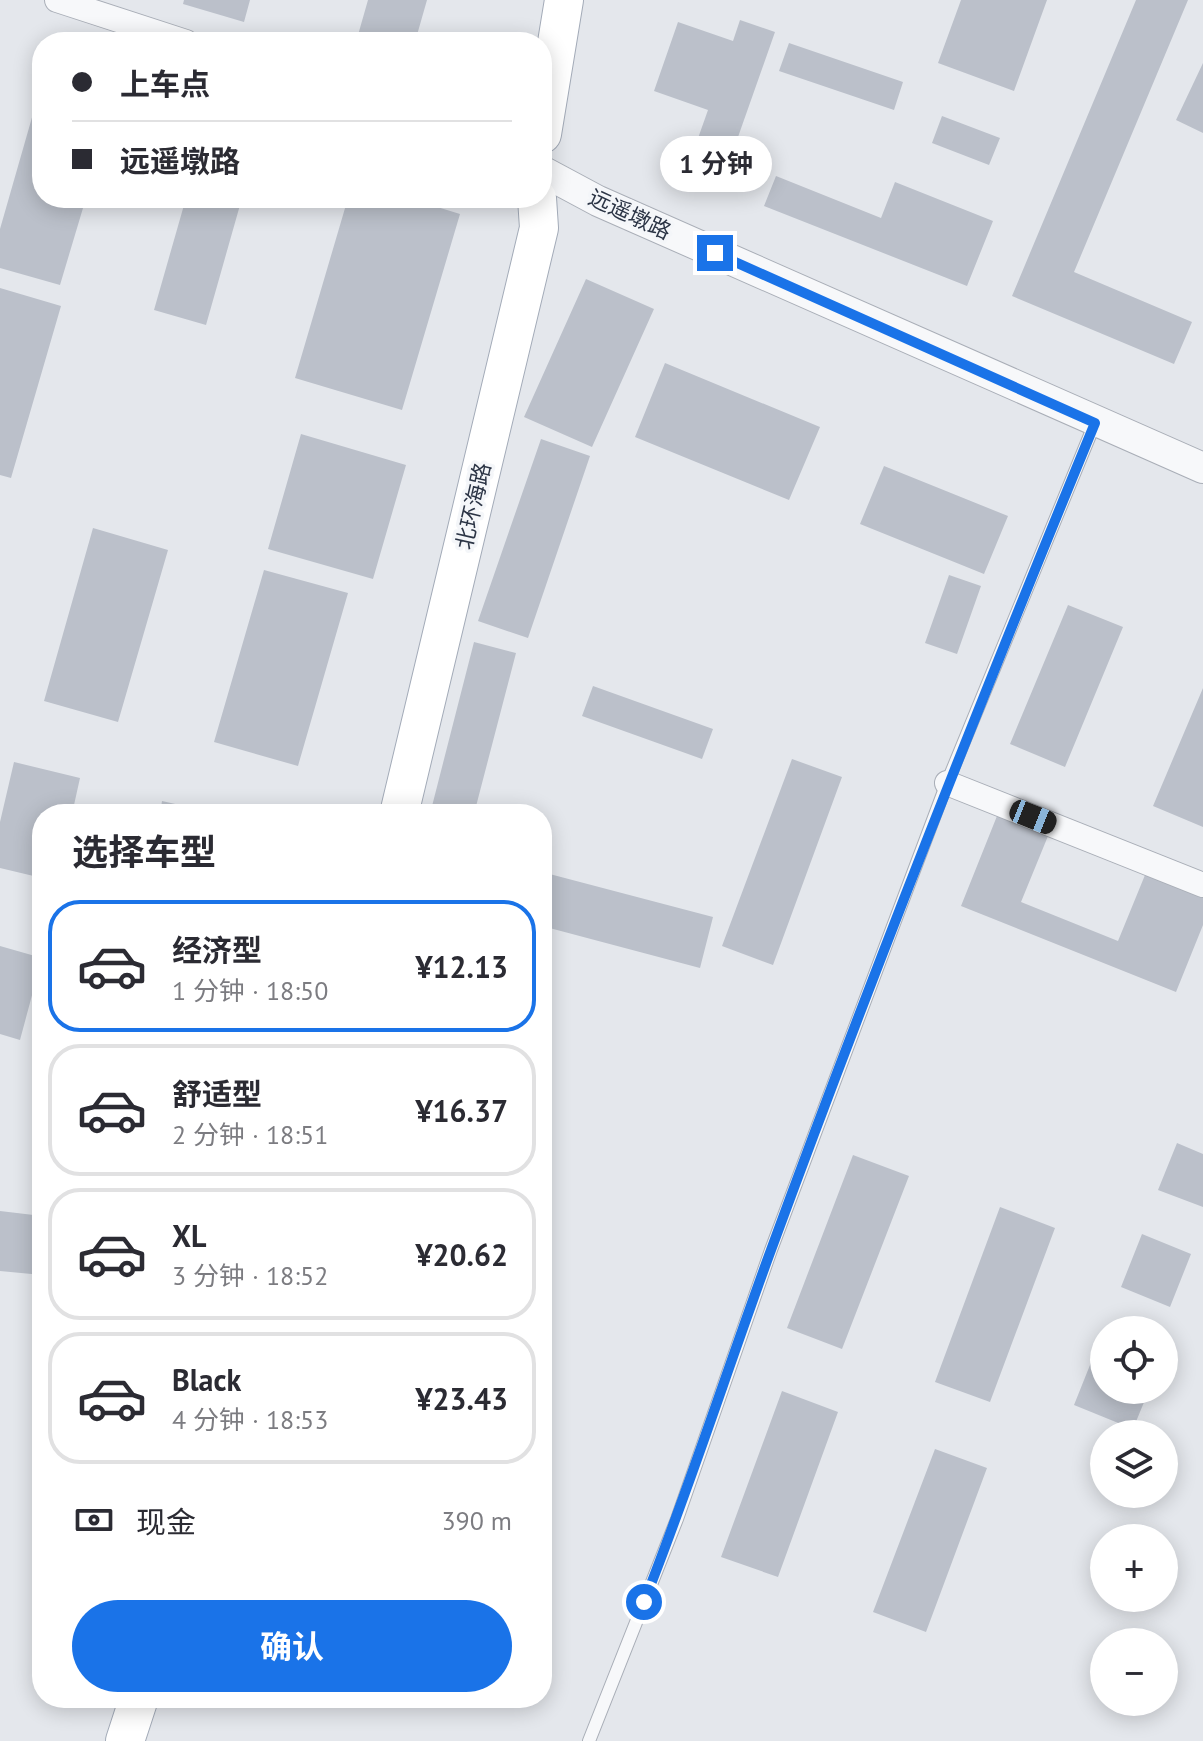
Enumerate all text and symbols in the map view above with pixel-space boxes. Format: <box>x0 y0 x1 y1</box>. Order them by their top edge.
text: 上车点 <box>120 64 210 103</box>
callout: 1 分钟 <box>659 137 771 193</box>
text: 远遥墩路 <box>120 141 240 180</box>
text: 1 分钟 <box>679 147 753 180</box>
street label: 远遥墩路 <box>584 183 676 245</box>
route end <box>697 235 733 271</box>
street label: 北环海路 <box>449 460 497 552</box>
car <box>1006 797 1060 837</box>
text: 选择车型 <box>72 828 216 875</box>
icon: car <box>76 930 148 1002</box>
text: 经济型 <box>172 930 262 969</box>
text: ¥12.13 <box>416 947 508 986</box>
text: 1 分钟 · 18:50 <box>172 974 328 1007</box>
icon: car <box>76 1074 148 1146</box>
text: 舒适型 <box>172 1074 262 1113</box>
text: ¥16.37 <box>416 1091 508 1130</box>
text: 2 分钟 · 18:51 <box>172 1118 328 1151</box>
text: XL <box>172 1216 206 1255</box>
icon: car <box>76 1218 148 1290</box>
text: ¥20.62 <box>416 1235 508 1274</box>
text: 3 分钟 · 18:52 <box>172 1259 328 1292</box>
map controls <box>1090 1316 1178 1716</box>
button: locate <box>1090 1316 1178 1404</box>
text: Black <box>172 1360 241 1399</box>
icon: car <box>76 1362 148 1434</box>
text: ¥23.43 <box>416 1379 508 1418</box>
text: 4 分钟 · 18:53 <box>172 1403 328 1436</box>
button: layers <box>1090 1420 1178 1508</box>
icon: cash <box>72 1498 116 1542</box>
text: 现金 <box>136 1502 196 1541</box>
text: 390 m <box>441 1504 512 1537</box>
button: + <box>1090 1524 1178 1612</box>
route start <box>626 1584 662 1620</box>
button: 确认 <box>72 1600 512 1692</box>
button: − <box>1090 1628 1178 1716</box>

